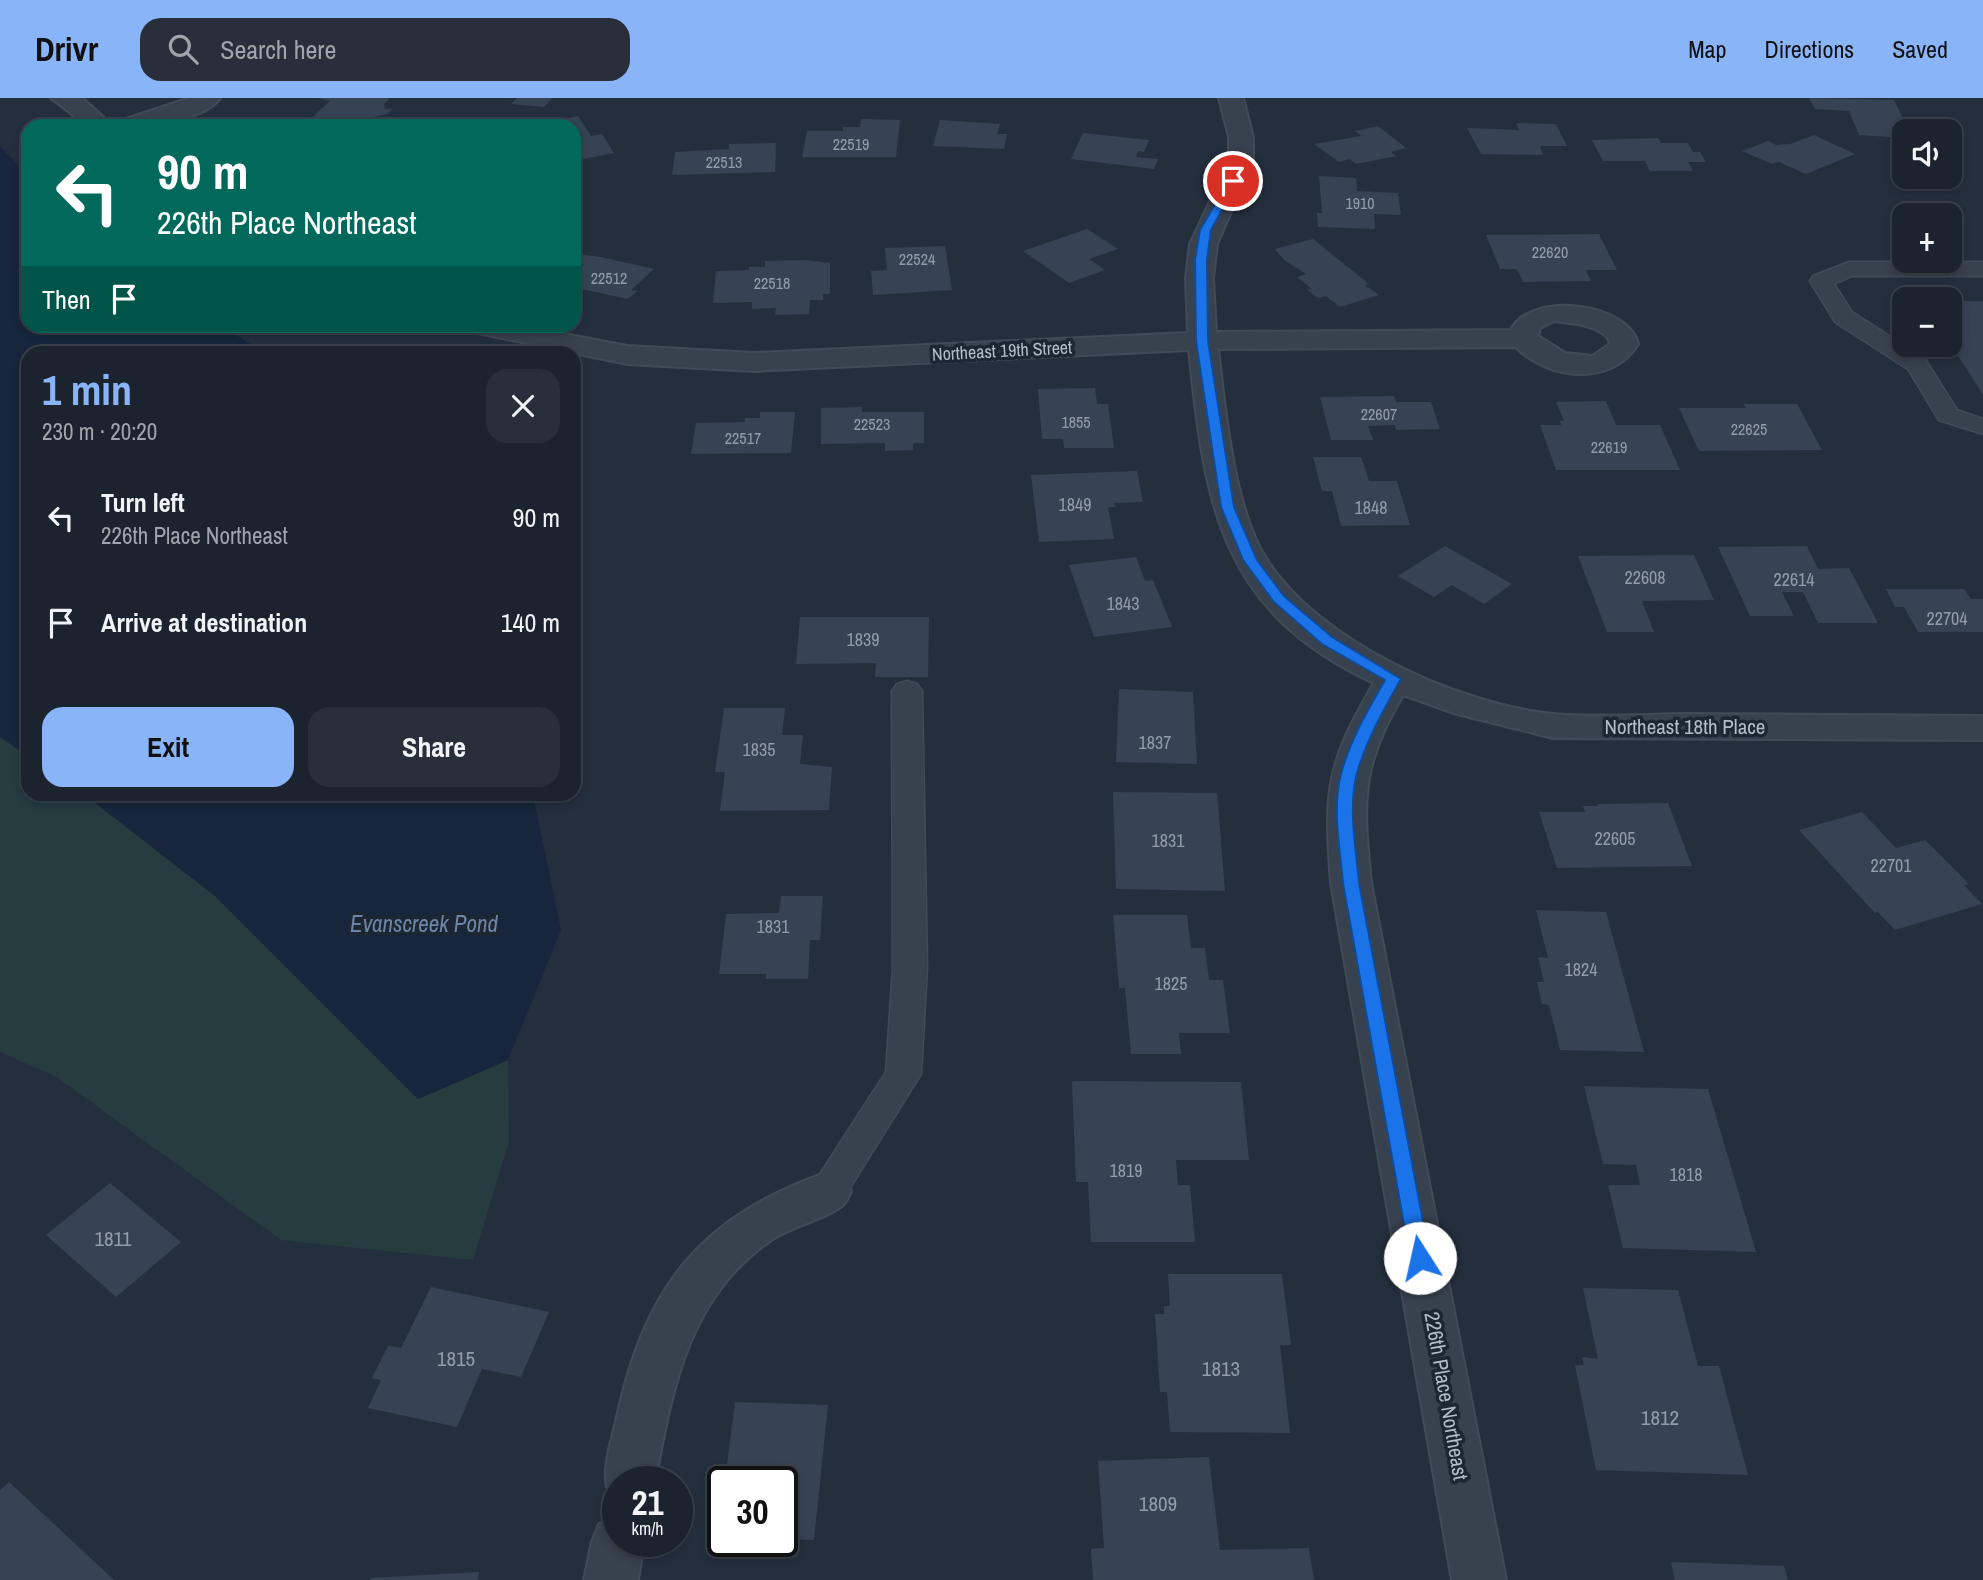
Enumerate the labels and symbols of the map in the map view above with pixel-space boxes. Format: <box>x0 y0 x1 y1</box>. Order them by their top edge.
house number: 22519 <box>833 133 869 155</box>
house number: 22513 <box>706 151 742 173</box>
pin <box>1203 151 1263 211</box>
house number: 1910 <box>1345 192 1375 214</box>
house number: 22620 <box>1532 241 1568 263</box>
house number: 22524 <box>899 248 935 270</box>
house number: 22512 <box>591 267 627 289</box>
house number: 22518 <box>754 272 790 294</box>
street label: Northeast 19th Street <box>931 334 1073 367</box>
house number: 22607 <box>1361 403 1397 425</box>
house number: 1855 <box>1061 411 1091 433</box>
house number: 22523 <box>854 413 890 435</box>
house number: 22625 <box>1731 418 1767 440</box>
house number: 22517 <box>725 427 761 449</box>
house number: 22619 <box>1591 436 1627 458</box>
house number: 1849 <box>1059 492 1091 517</box>
house number: 1848 <box>1355 495 1387 520</box>
house number: 22608 <box>1624 565 1666 590</box>
house number: 22614 <box>1773 567 1815 592</box>
house number: 1843 <box>1107 591 1139 616</box>
house number: 22704 <box>1926 606 1968 631</box>
house number: 1839 <box>847 627 879 652</box>
street label: Northeast 18th Place <box>1605 712 1765 741</box>
house number: 1837 <box>1139 730 1171 755</box>
house number: 1835 <box>743 737 775 762</box>
house number: 22605 <box>1594 826 1636 851</box>
house number: 1831 <box>1152 828 1185 853</box>
house number: 22701 <box>1870 853 1912 878</box>
water label: Evanscreek Pond <box>350 908 498 939</box>
house number: 1831 <box>757 914 790 939</box>
house number: 1824 <box>1565 957 1597 982</box>
house number: 1825 <box>1155 971 1187 996</box>
house number: 1819 <box>1110 1158 1142 1183</box>
house number: 1818 <box>1670 1162 1702 1187</box>
position arrow <box>1383 1221 1457 1295</box>
house number: 1811 <box>94 1224 132 1253</box>
street label: 226th Place Northeast <box>1417 1309 1476 1483</box>
house number: 1815 <box>437 1344 475 1373</box>
house number: 1813 <box>1202 1354 1240 1383</box>
house number: 1812 <box>1641 1403 1679 1432</box>
speed limit sign: 30 <box>707 1466 798 1557</box>
house number: 1809 <box>1139 1489 1177 1518</box>

